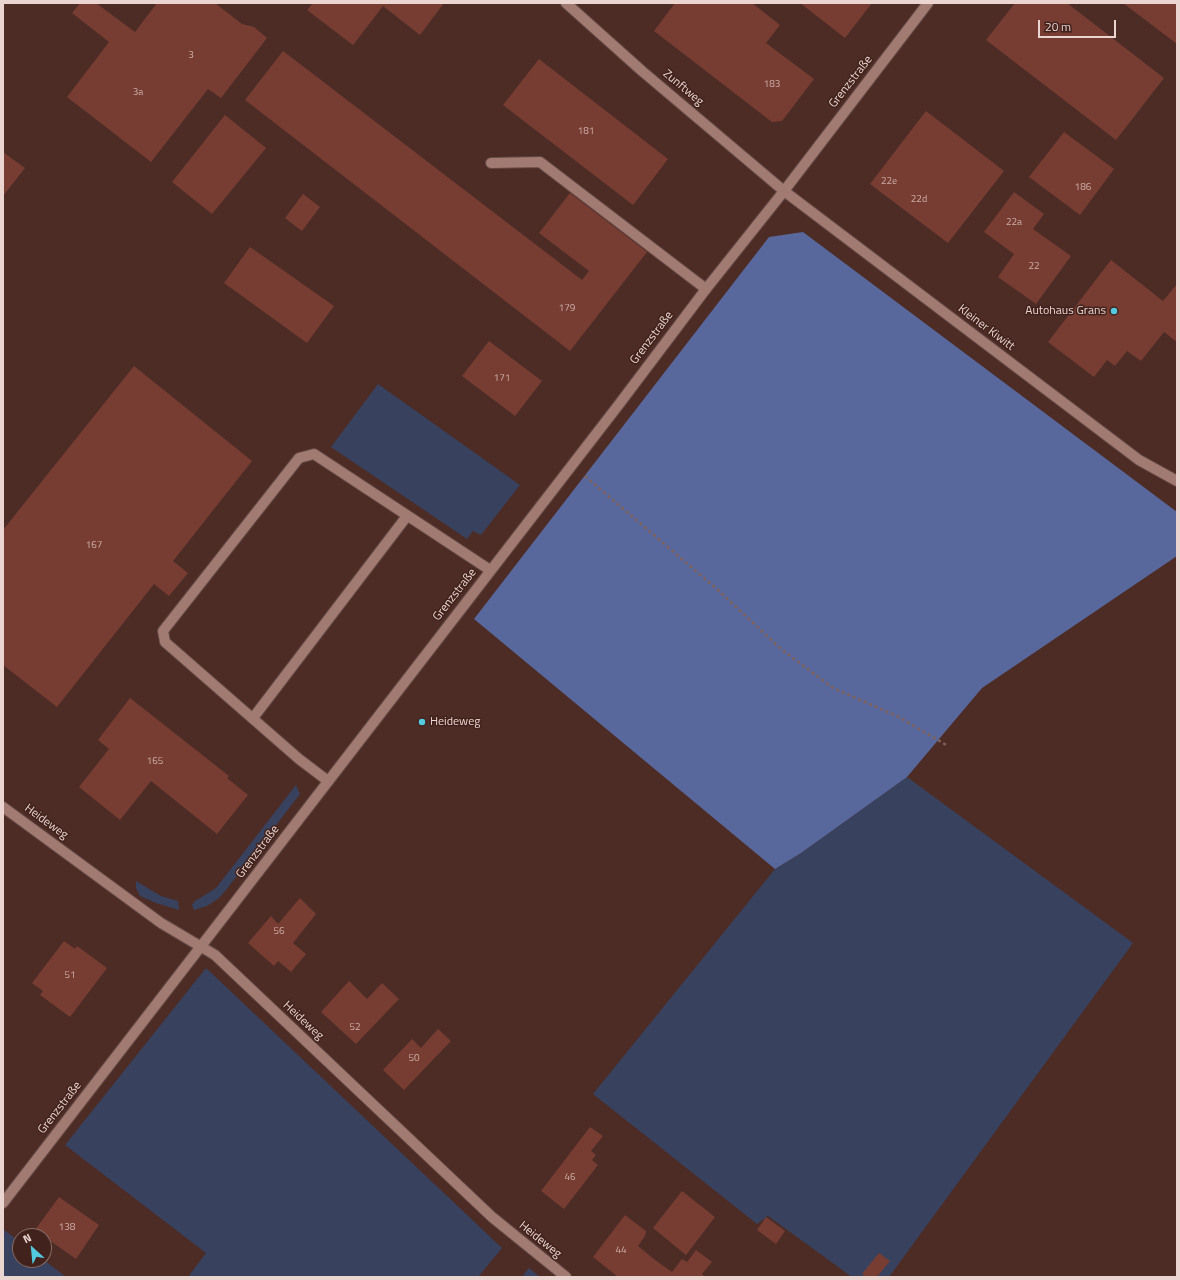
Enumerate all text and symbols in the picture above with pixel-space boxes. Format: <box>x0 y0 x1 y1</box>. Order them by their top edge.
scale bar <box>1040 12 1118 38</box>
text: 20 m <box>1045 17 1071 36</box>
house number: 3 <box>188 50 194 62</box>
street label: Grenzstraße <box>826 53 876 111</box>
street label: Zunftweg <box>660 67 706 109</box>
house number: 183 <box>764 79 780 91</box>
house number: 3a <box>133 87 143 99</box>
house number: 181 <box>578 126 594 138</box>
house number: 22e <box>881 176 897 188</box>
house number: 186 <box>1075 182 1091 194</box>
house number: 22d <box>911 194 927 206</box>
house number: 22a <box>1006 217 1022 229</box>
house number: 22 <box>1028 261 1040 273</box>
street label: Kleiner Kiwitt <box>955 302 1017 354</box>
house number: 179 <box>559 303 575 315</box>
place label: Autohaus Grans <box>1025 304 1106 318</box>
marker: Autohaus Grans <box>1109 306 1119 316</box>
street label: Grenzstraße <box>628 309 676 367</box>
house number: 171 <box>494 373 510 385</box>
house number: 167 <box>86 540 102 552</box>
street label: Grenzstraße <box>430 566 480 624</box>
place label: Heideweg <box>430 715 480 729</box>
marker: Heideweg <box>417 717 427 727</box>
house number: 165 <box>147 756 163 768</box>
street label: Heideweg <box>21 801 71 843</box>
street label: Grenzstraße <box>234 823 282 881</box>
house number: 56 <box>273 926 285 938</box>
house number: 51 <box>64 970 76 982</box>
street label: Heideweg <box>280 999 326 1043</box>
house number: 52 <box>349 1022 361 1034</box>
house number: 50 <box>408 1053 420 1065</box>
street label: Grenzstraße <box>35 1079 85 1137</box>
house number: 46 <box>564 1172 576 1184</box>
street label: Heideweg <box>516 1219 564 1261</box>
house number: 138 <box>59 1222 75 1234</box>
north arrow <box>12 1228 52 1268</box>
text: N <box>20 1229 34 1247</box>
house number: 44 <box>615 1245 627 1257</box>

